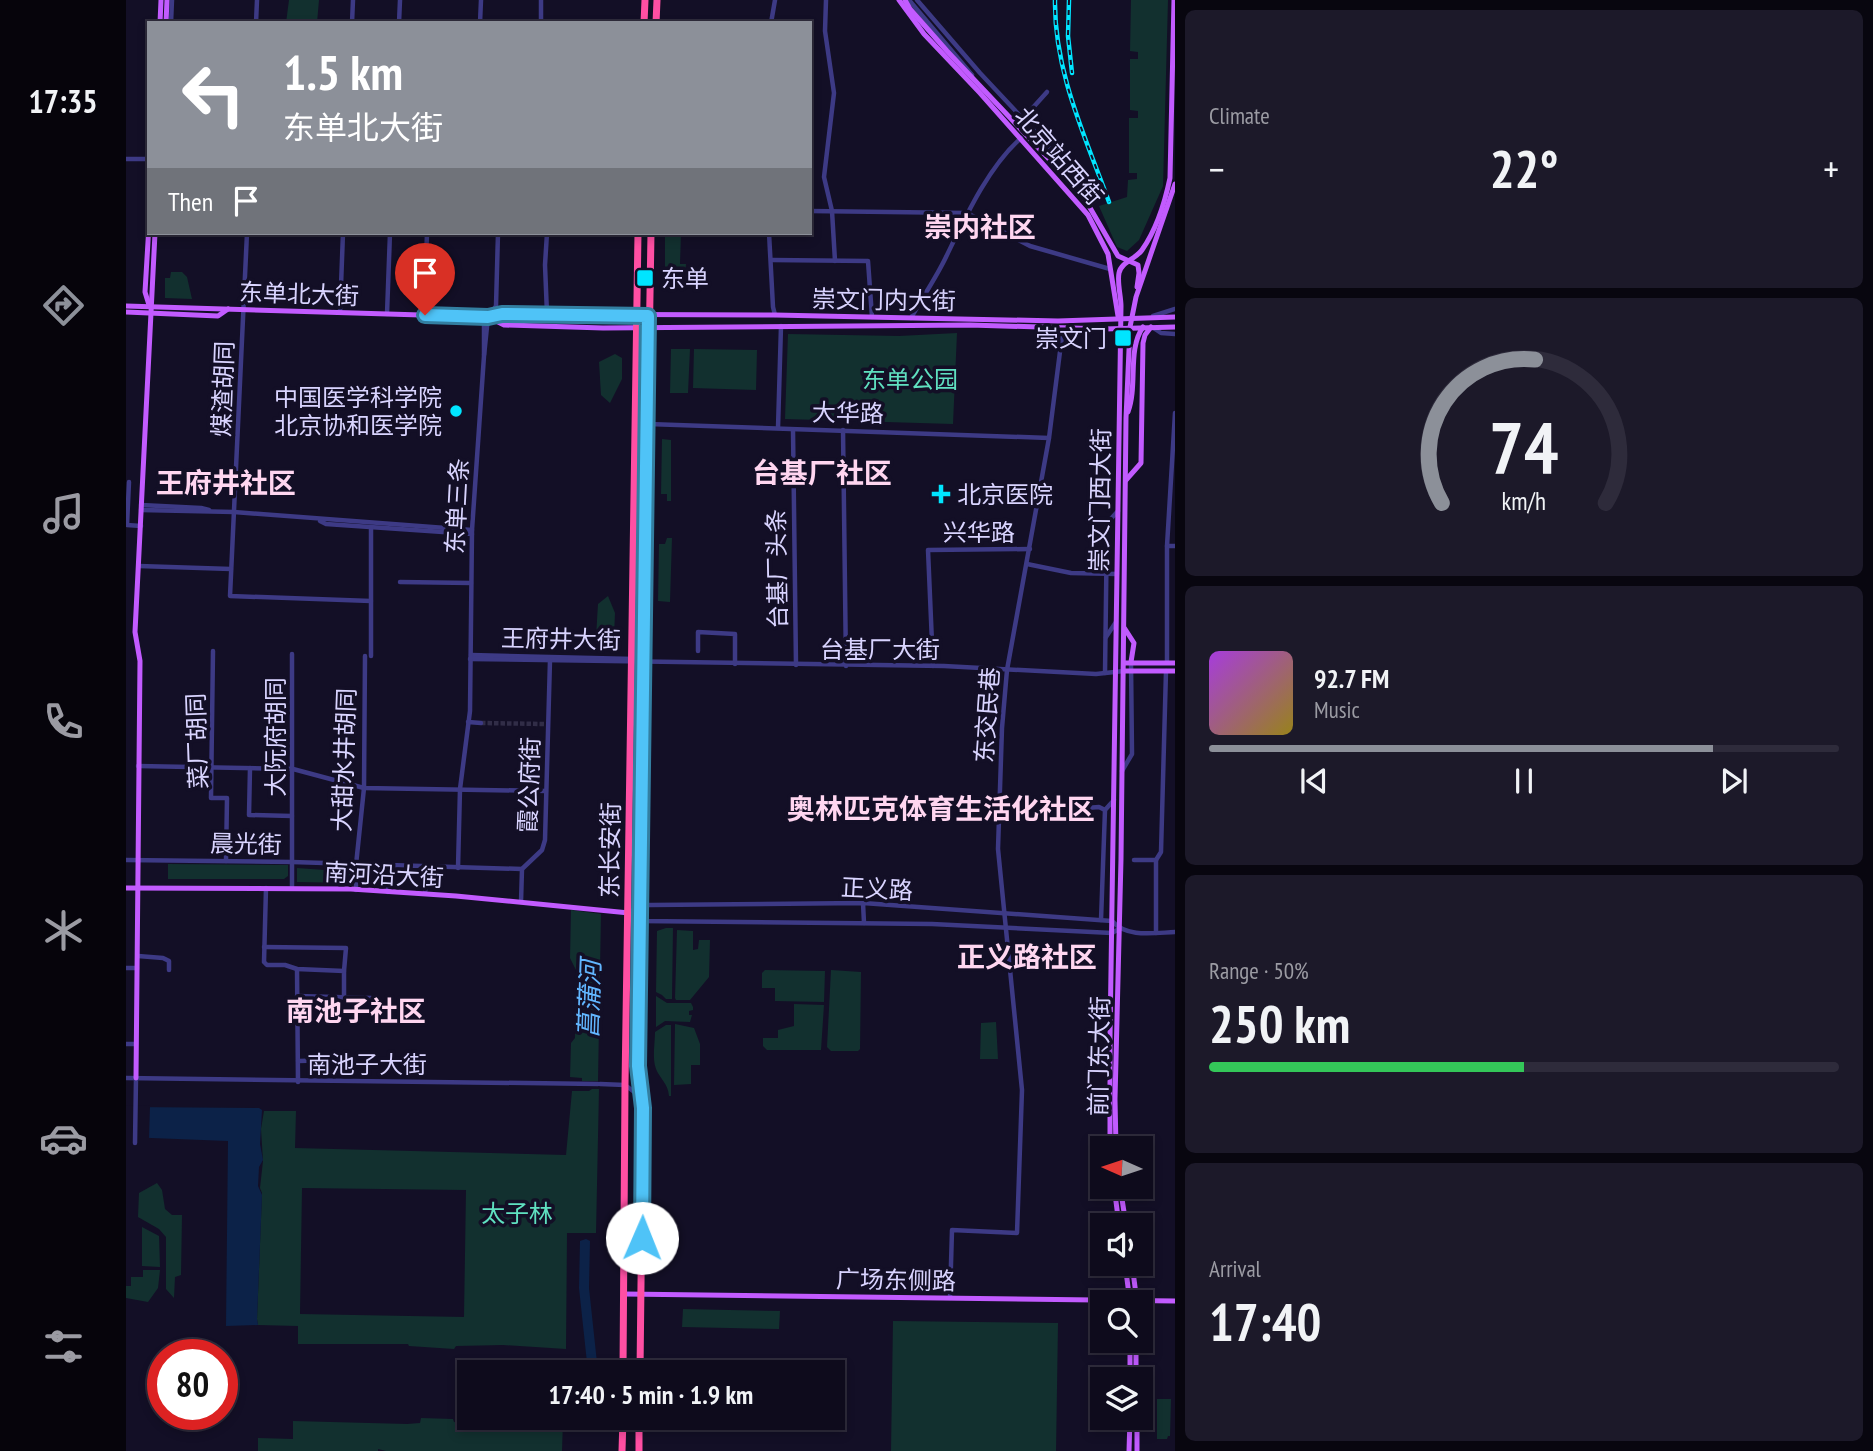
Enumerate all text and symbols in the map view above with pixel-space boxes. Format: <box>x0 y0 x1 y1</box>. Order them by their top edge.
text: 1.5 km <box>283 40 403 104</box>
icon: left <box>168 49 259 140</box>
text: 17:35 <box>28 80 98 122</box>
street label: 北京站西街 <box>1008 101 1110 211</box>
text: Climate <box>1209 101 1270 130</box>
text: 东单北大街 <box>283 106 443 148</box>
text: 22° <box>1490 135 1558 202</box>
text: − <box>1209 144 1225 193</box>
text: + <box>1823 144 1839 193</box>
icon: arrive <box>227 182 265 220</box>
text: Then <box>168 185 213 218</box>
district label: 崇内社区 <box>924 208 1036 245</box>
pin <box>395 243 455 315</box>
icon: arrive <box>406 254 444 292</box>
place label: 东单 <box>661 263 709 294</box>
marker: 东单 <box>635 268 655 288</box>
street label: 东单北大街 <box>238 276 360 312</box>
icon: directions <box>39 281 88 330</box>
street label: 崇文门内大街 <box>812 283 956 317</box>
place label: 崇文门 <box>1035 323 1107 354</box>
marker: 崇文门 <box>1113 328 1133 348</box>
street label: 煤渣胡同 <box>206 340 240 438</box>
park label: 东单公园 <box>862 364 958 395</box>
place label: 中国医学科学院 北京协和医学院 <box>274 382 442 441</box>
street label: 大华路 <box>812 397 884 429</box>
text: 74 <box>1489 400 1559 494</box>
marker: 中国医学科学院 北京协和医学院 <box>448 403 464 419</box>
street label: 崇文门西大街 <box>1083 428 1117 572</box>
district label: 台基厂社区 <box>752 454 892 491</box>
street label: 东单三条 <box>439 457 475 555</box>
district label: 王府井社区 <box>156 464 296 501</box>
place label: 北京医院 <box>957 479 1053 510</box>
marker: 北京医院 <box>931 484 951 504</box>
text: km/h <box>1502 485 1546 517</box>
icon: music <box>39 489 88 538</box>
street label: 台基厂头条 <box>760 509 794 629</box>
street label: 兴华路 <box>943 517 1015 548</box>
street label: 王府井大街 <box>501 622 621 656</box>
street label: 台基厂大街 <box>820 634 940 665</box>
text: 92.7 FM <box>1314 662 1389 695</box>
street label: 东交民巷 <box>968 666 1006 764</box>
street label: 大阮府胡同 <box>260 677 291 797</box>
street label: 大甜水井胡同 <box>326 688 362 832</box>
street label: 菜厂胡同 <box>180 692 214 790</box>
text: Music <box>1314 695 1360 724</box>
icon: phone <box>39 697 88 746</box>
street label: 霞公府街 <box>512 736 546 834</box>
icon: previous <box>1295 762 1333 800</box>
icon: pause <box>1505 762 1543 800</box>
icon: next <box>1715 762 1753 800</box>
district label: 奥林匹克体育生活化社区 <box>787 790 1095 827</box>
street label: 东长安街 <box>594 802 626 898</box>
street label: 晨光街 <box>210 828 282 860</box>
street label: 南河沿大街 <box>323 856 445 894</box>
street label: 正义路 <box>840 872 914 906</box>
icon: climate <box>39 906 88 955</box>
district label: 正义路社区 <box>957 938 1097 975</box>
water label: 菖蒲河 <box>571 954 607 1039</box>
text: Range · 50% <box>1209 956 1309 985</box>
text: 250 km <box>1209 990 1350 1057</box>
district label: 南池子社区 <box>286 992 426 1029</box>
street label: 前门东大街 <box>1082 996 1116 1116</box>
street label: 南池子大街 <box>307 1049 427 1080</box>
icon: car <box>39 1114 88 1163</box>
north arrow <box>1090 1136 1153 1199</box>
map controls <box>1090 1136 1153 1430</box>
park label: 太子林 <box>481 1198 553 1229</box>
position arrow <box>605 1201 679 1275</box>
button: sound <box>1090 1213 1153 1276</box>
text: Arrival <box>1209 1254 1261 1283</box>
street label: 广场东侧路 <box>836 1263 956 1297</box>
text: 17:40 <box>1209 1288 1321 1355</box>
button: search <box>1090 1290 1153 1353</box>
icon: filters <box>39 1322 88 1371</box>
speed limit sign: 80 <box>147 1339 238 1430</box>
button: layers <box>1090 1367 1153 1430</box>
text: 17:40 · 5 min · 1.9 km <box>549 1378 753 1411</box>

